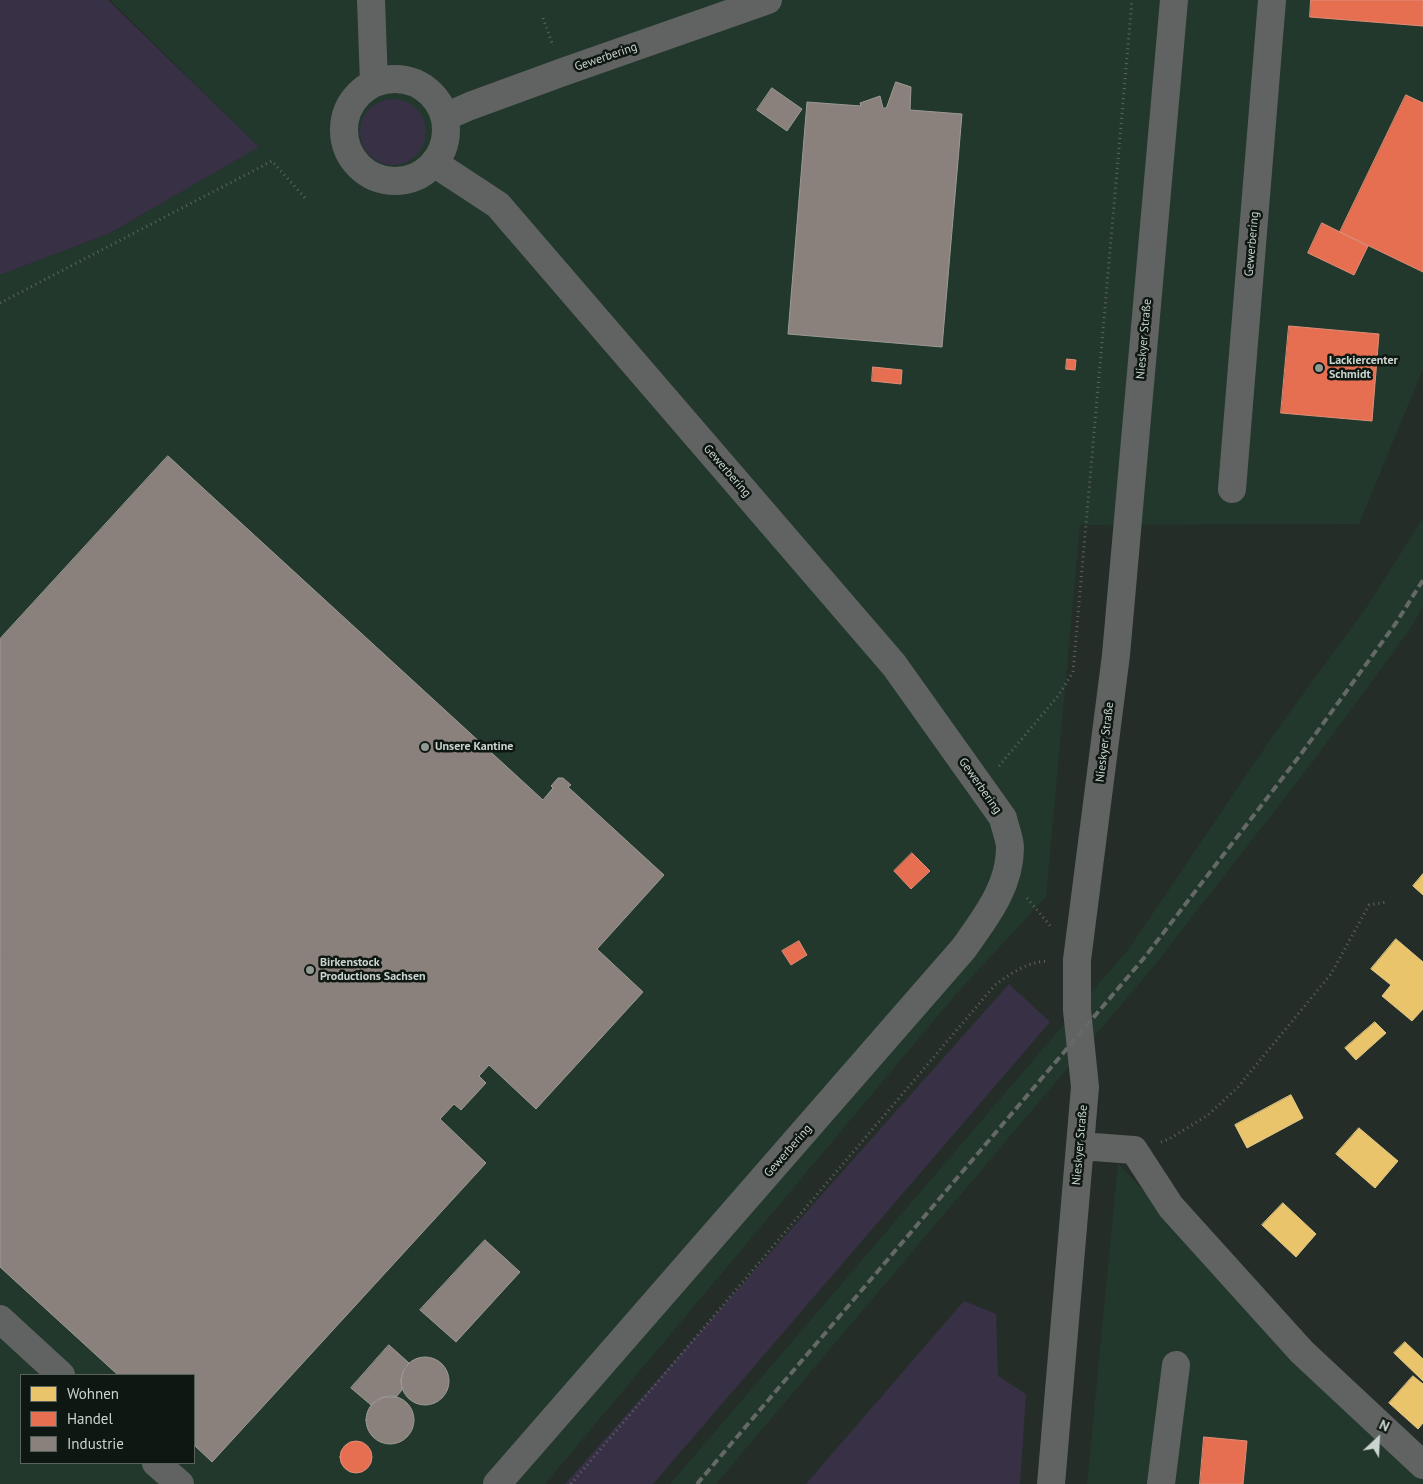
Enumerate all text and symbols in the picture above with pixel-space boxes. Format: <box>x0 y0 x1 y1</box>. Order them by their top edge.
street label: Gewerbering <box>573 40 639 74</box>
street label: Gewerbering <box>1242 211 1262 277</box>
street label: Nieskyer Straße <box>1133 298 1155 380</box>
place label: Lackiercenter Schmidt <box>1329 354 1398 382</box>
marker: Lackiercenter Schmidt <box>1313 362 1325 374</box>
street label: Gewerbering <box>700 442 754 500</box>
street label: Nieskyer Straße <box>1093 701 1117 783</box>
place label: Unsere Kantine <box>435 740 513 754</box>
marker: Unsere Kantine <box>419 741 431 753</box>
street label: Gewerbering <box>955 755 1005 817</box>
place label: Birkenstock Productions Sachsen <box>320 956 426 984</box>
marker: Birkenstock Productions Sachsen <box>304 964 316 976</box>
street label: Nieskyer Straße <box>1069 1104 1091 1186</box>
street label: Gewerbering <box>761 1122 815 1180</box>
legend <box>20 1374 195 1464</box>
text: Wohnen <box>67 1384 119 1403</box>
text: Handel <box>67 1409 113 1428</box>
north arrow <box>1353 1414 1403 1464</box>
text: N <box>1376 1415 1392 1436</box>
text: Industrie <box>67 1434 124 1453</box>

